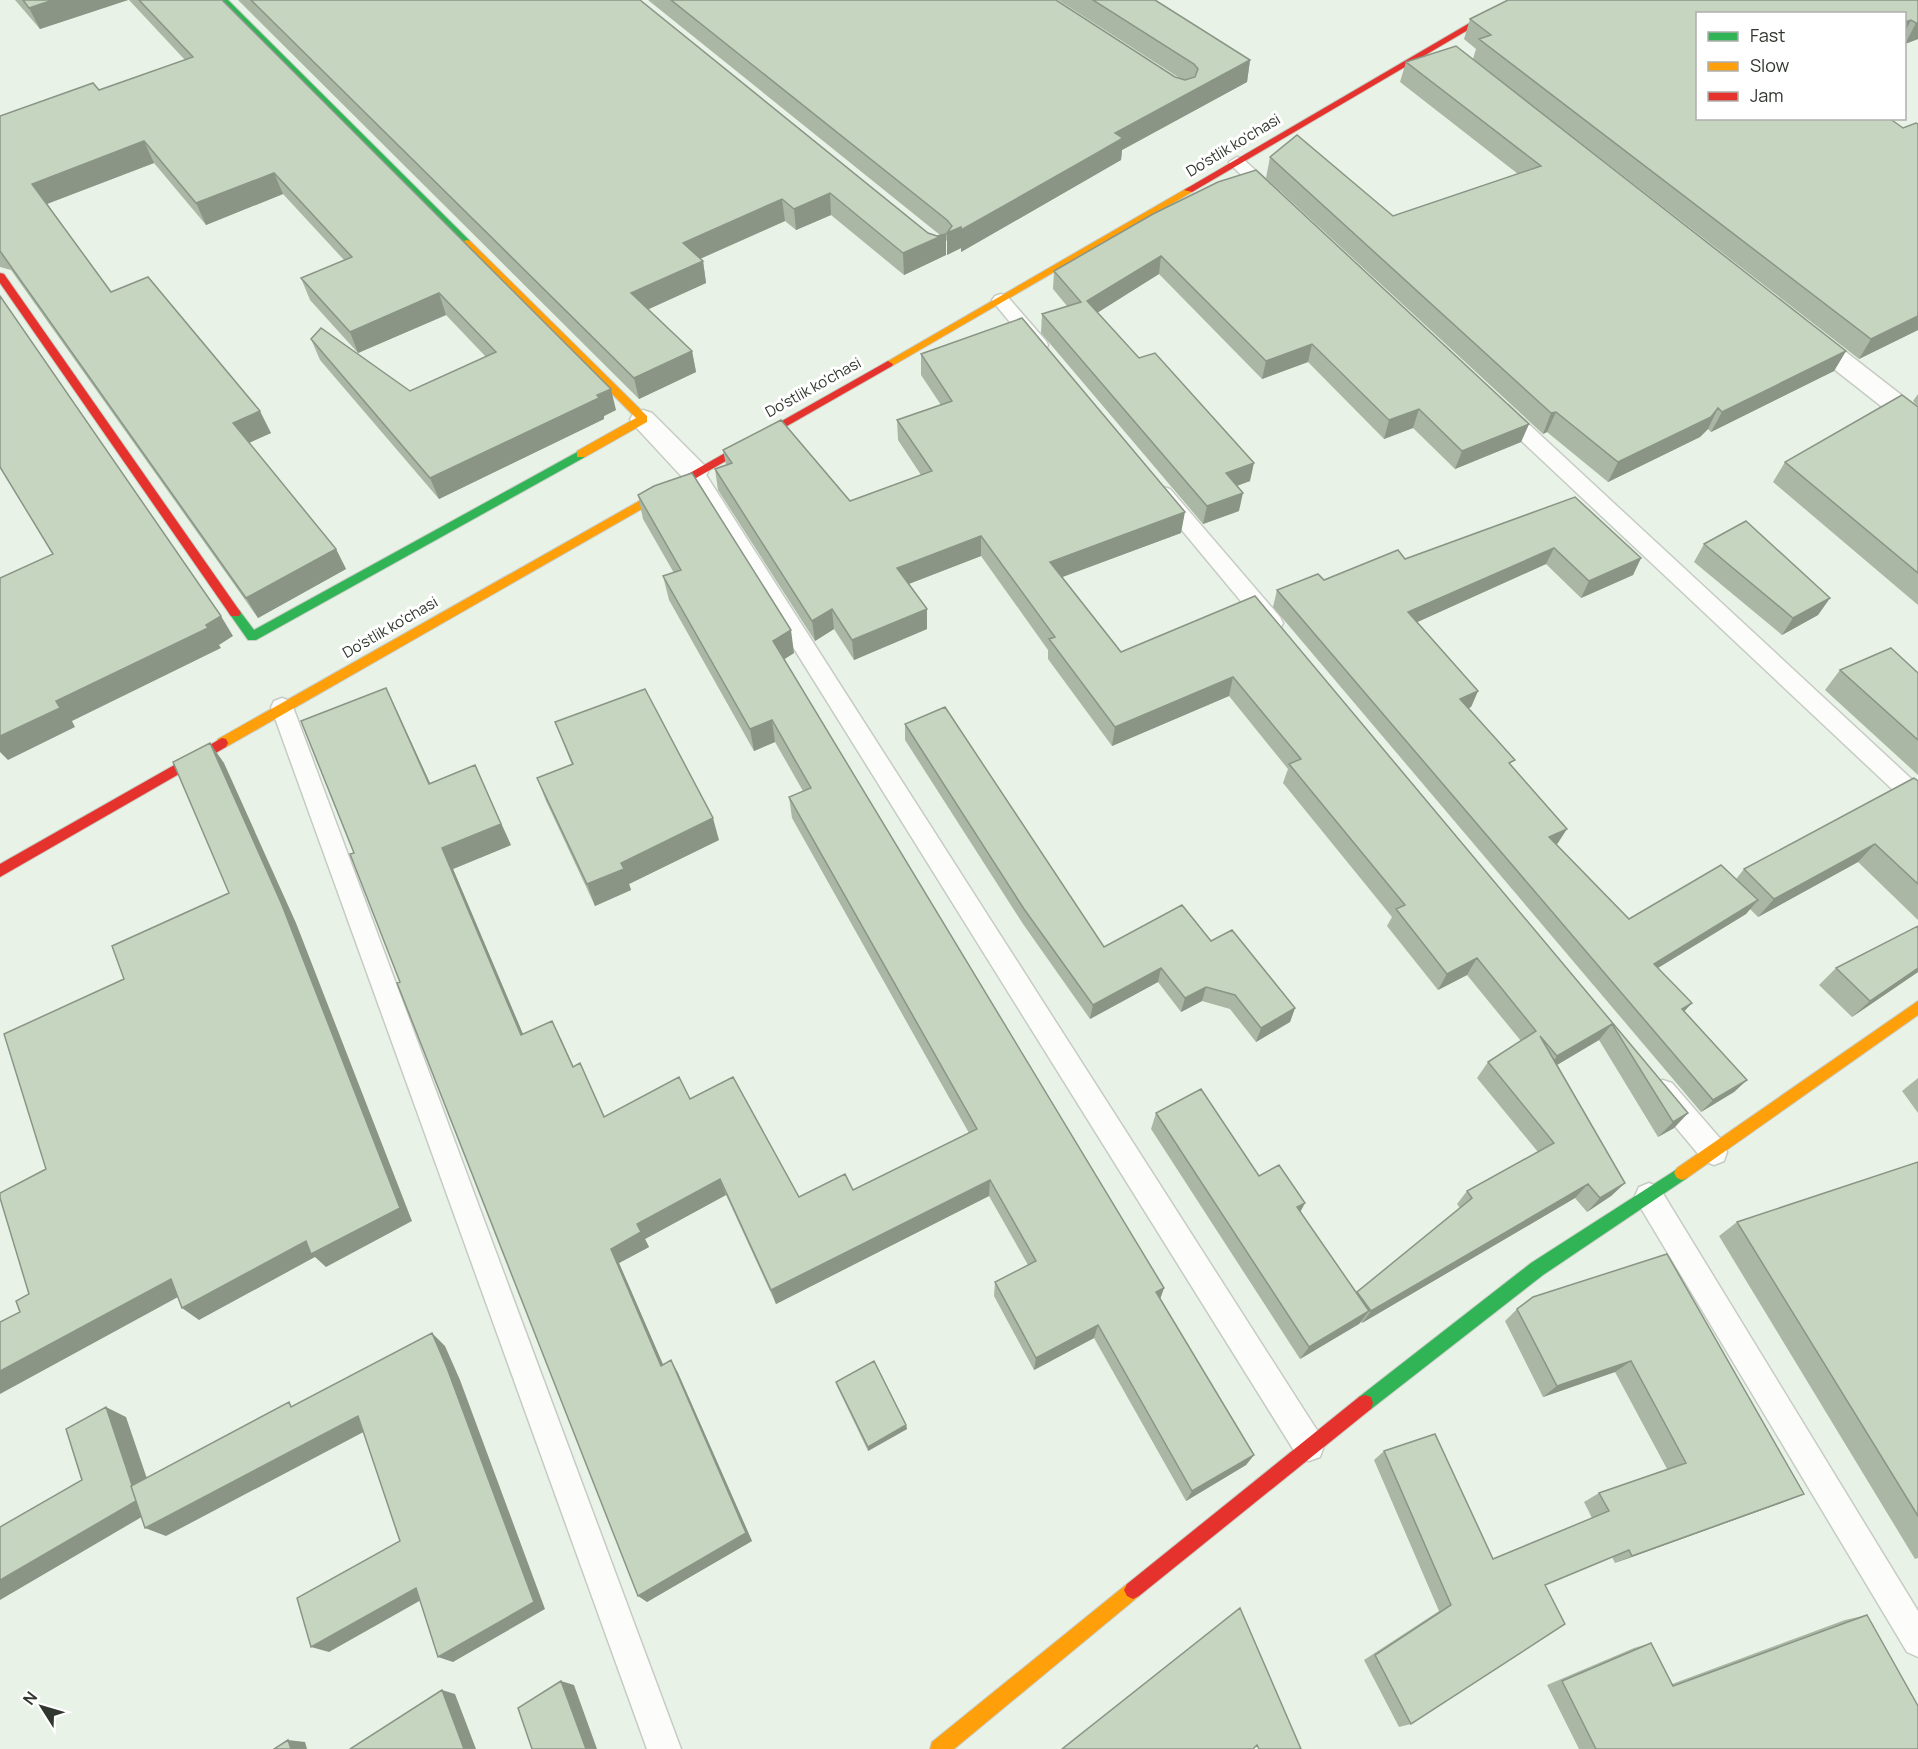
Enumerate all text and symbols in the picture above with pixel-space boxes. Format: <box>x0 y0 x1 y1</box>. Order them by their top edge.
legend <box>1696 12 1906 120</box>
text: Fast <box>1750 23 1785 47</box>
text: Slow <box>1750 53 1790 77</box>
text: Jam <box>1750 83 1784 107</box>
street label: Do'stlik ko'chasi <box>1182 109 1284 181</box>
street label: Do'stlik ko'chasi <box>761 352 865 422</box>
street label: Do'stlik ko'chasi <box>339 591 441 663</box>
north arrow <box>12 1677 72 1737</box>
text: N <box>18 1687 42 1709</box>

